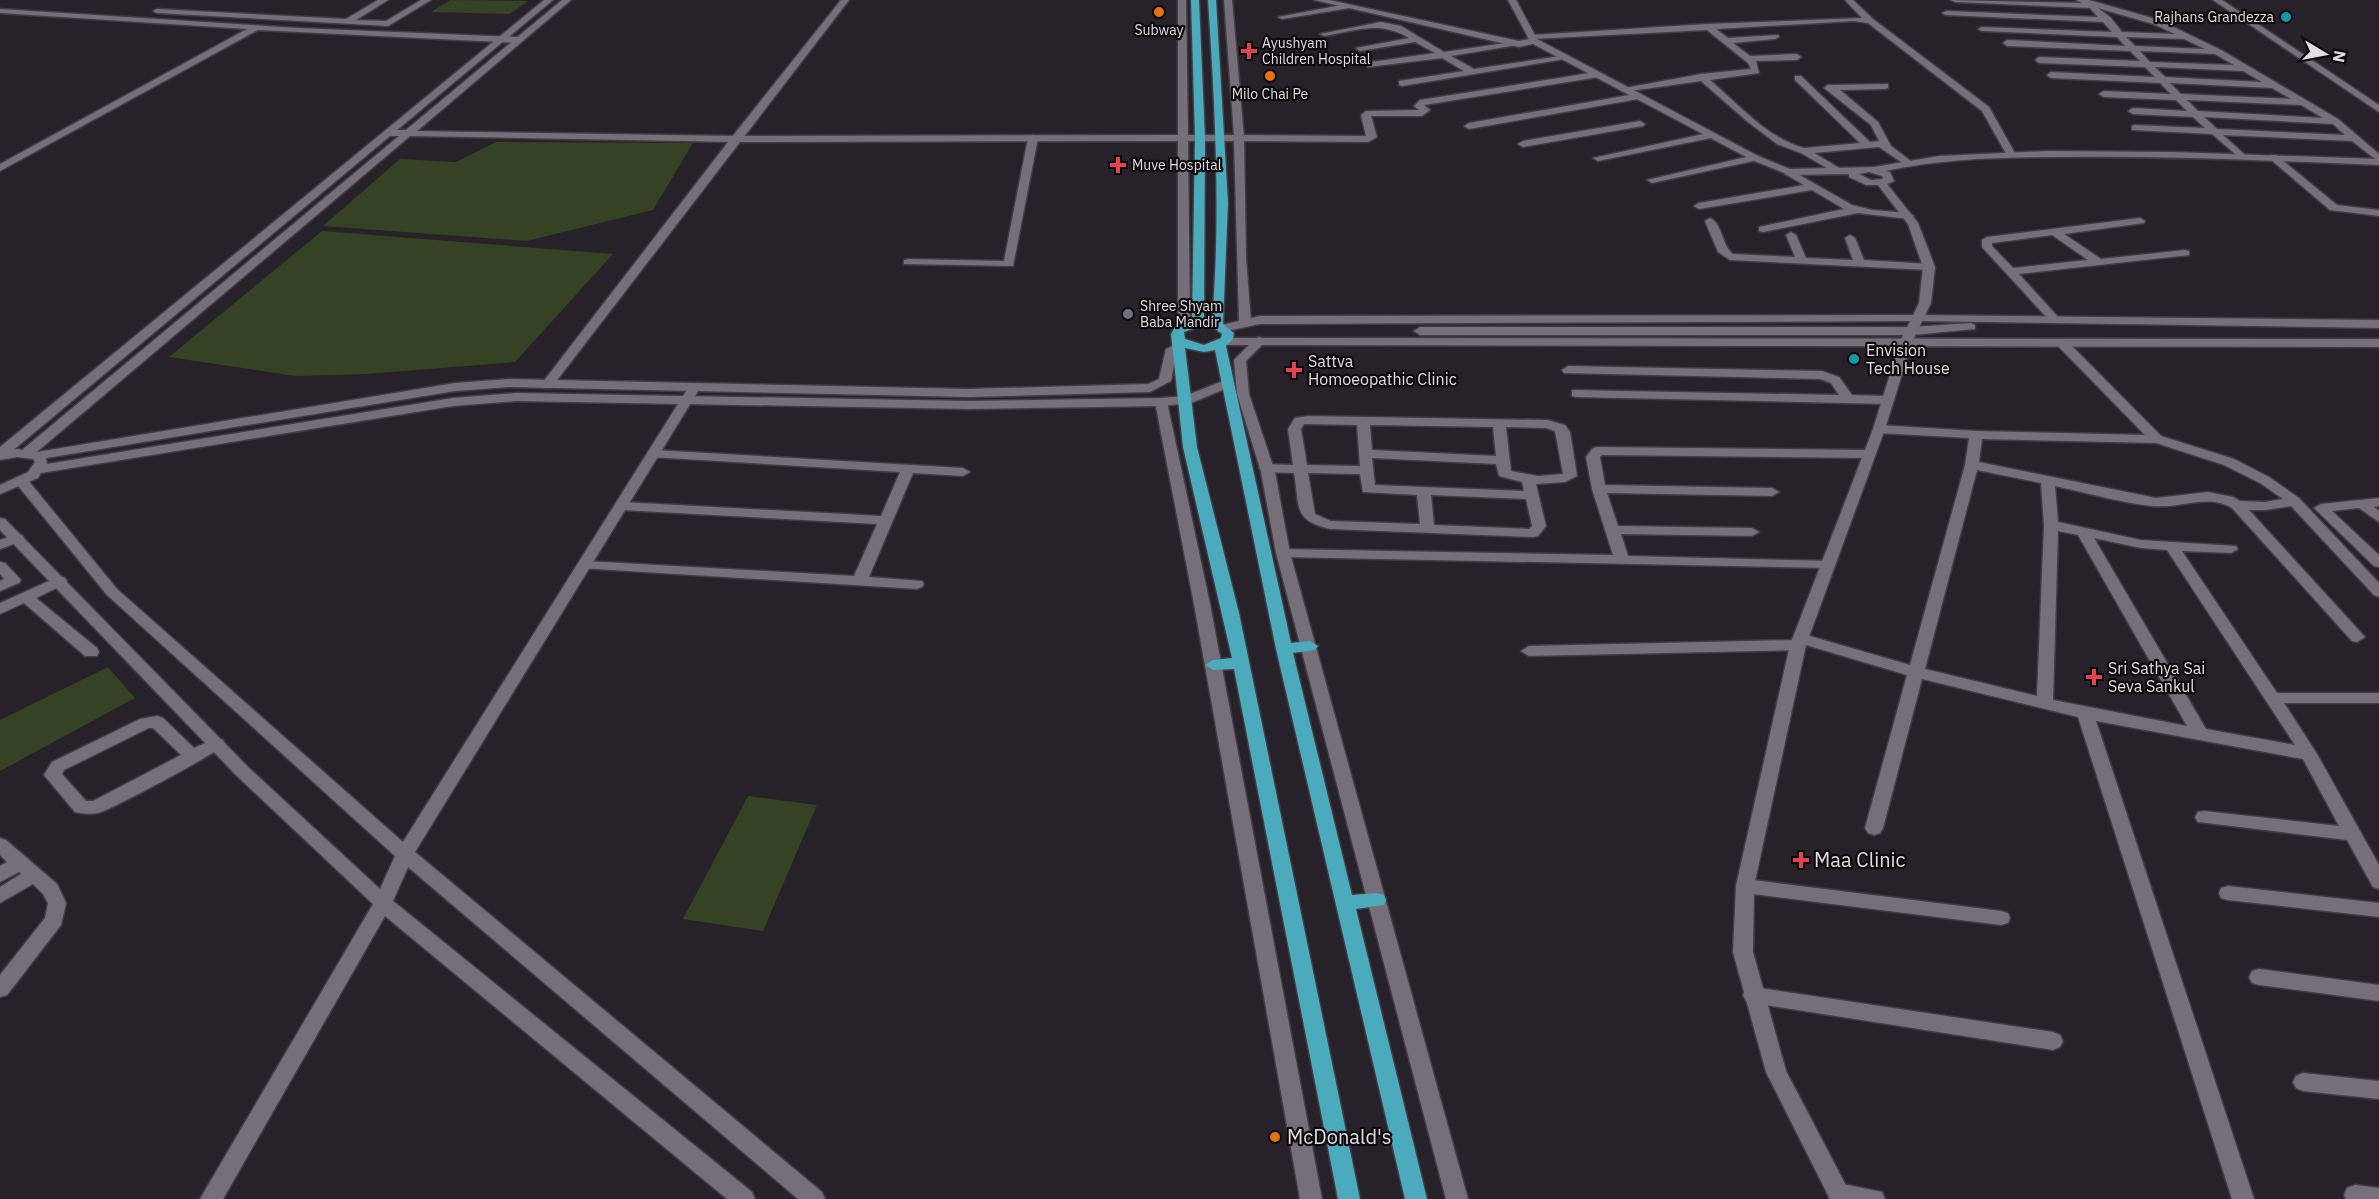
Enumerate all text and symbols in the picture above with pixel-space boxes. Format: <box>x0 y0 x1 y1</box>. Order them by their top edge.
marker: Subway <box>1152 5 1166 19</box>
place label: Rajhans Grandezza <box>2154 8 2275 26</box>
marker: Rajhans Grandezza <box>2279 10 2293 24</box>
place label: Subway <box>1134 21 1184 39</box>
north arrow <box>2295 24 2355 84</box>
place label: Ayushyam Children Hospital <box>1262 34 1371 68</box>
marker: Ayushyam Children Hospital <box>1240 42 1258 60</box>
text: N <box>2329 49 2351 64</box>
marker: Milo Chai Pe <box>1263 69 1277 83</box>
place label: Milo Chai Pe <box>1232 85 1309 103</box>
marker: Muve Hospital <box>1109 156 1127 174</box>
place label: Muve Hospital <box>1132 156 1222 174</box>
place label: Shree Shyam Baba Mandir <box>1140 297 1222 331</box>
marker: Shree Shyam Baba Mandir <box>1121 307 1135 321</box>
place label: Envision Tech House <box>1866 340 1950 378</box>
place label: Sattva Homoeopathic Clinic <box>1308 351 1457 389</box>
marker: Envision Tech House <box>1847 352 1861 366</box>
marker: Sattva Homoeopathic Clinic <box>1285 361 1303 379</box>
place label: Sri Sathya Sai Seva Sankul <box>2108 658 2205 696</box>
marker: Sri Sathya Sai Seva Sankul <box>2085 668 2103 686</box>
place label: Maa Clinic <box>1814 846 1906 873</box>
marker: Maa Clinic <box>1792 851 1810 869</box>
place label: McDonald's <box>1287 1123 1392 1150</box>
marker: McDonald's <box>1268 1130 1282 1144</box>

